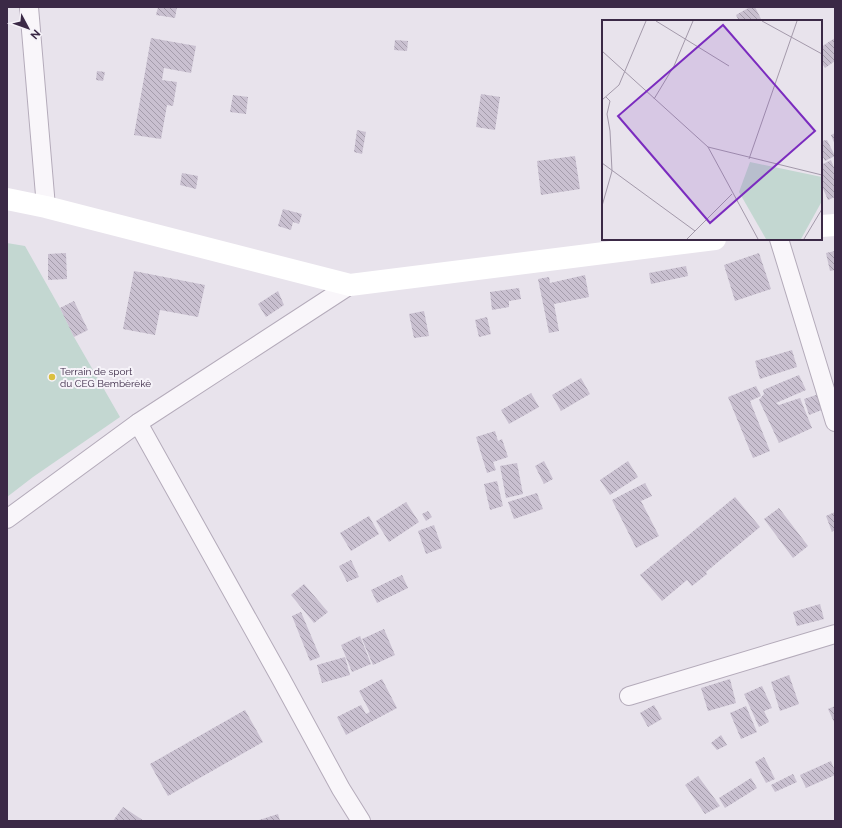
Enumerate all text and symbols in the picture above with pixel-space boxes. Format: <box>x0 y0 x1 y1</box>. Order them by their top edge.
north arrow <box>8 8 48 48</box>
inset map <box>602 20 822 240</box>
text: N <box>28 27 43 42</box>
place label: Terrain de sport du CEG Bembèrèkè <box>60 366 151 389</box>
marker: Terrain de sport du CEG Bembèrèkè <box>47 372 57 382</box>

